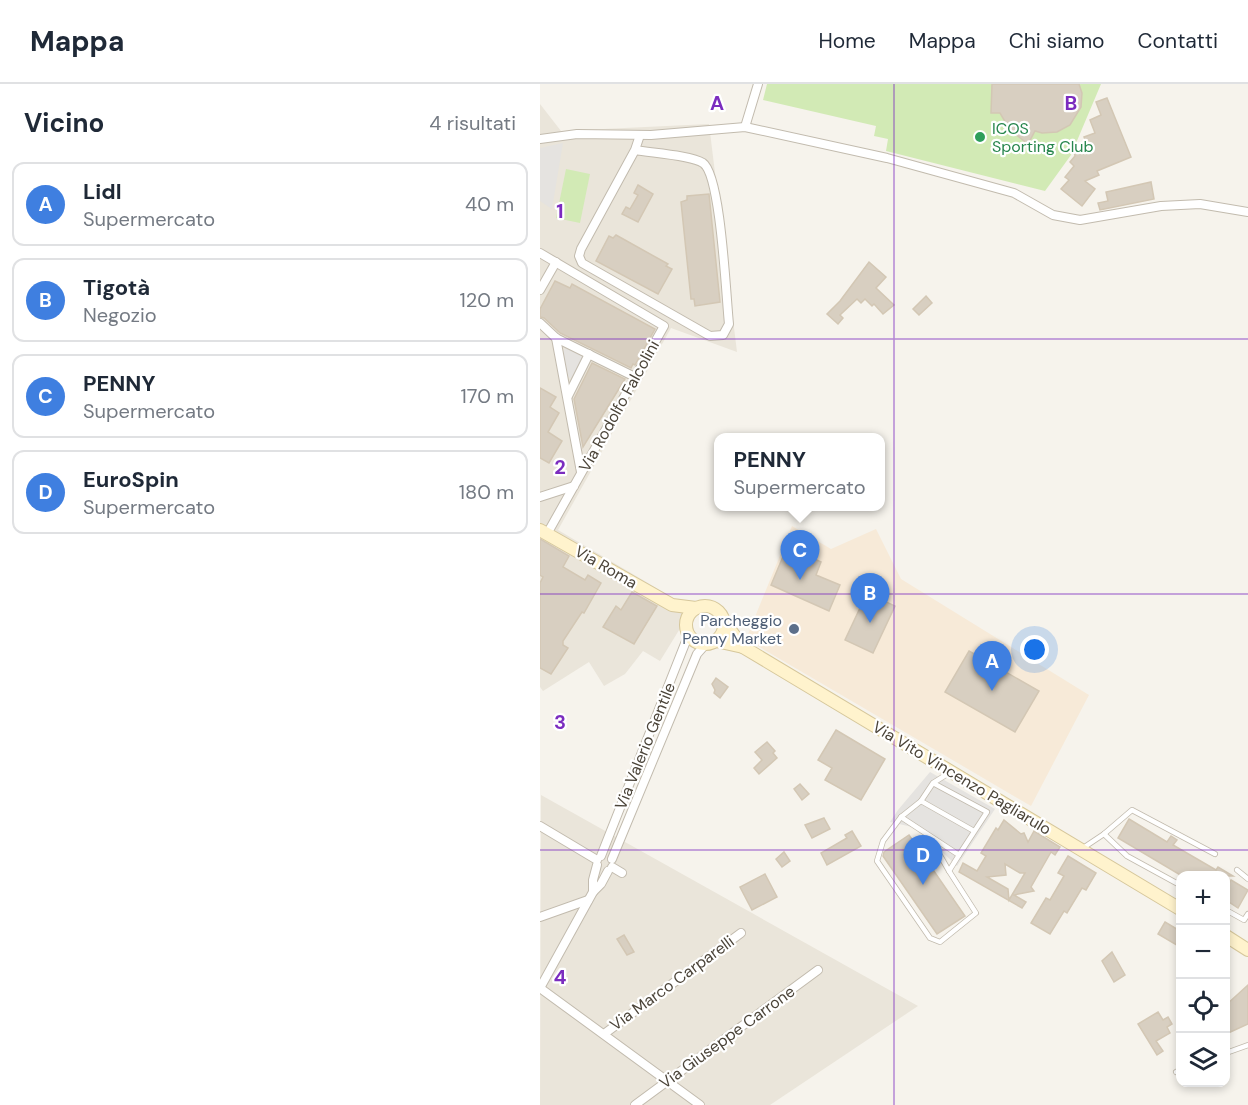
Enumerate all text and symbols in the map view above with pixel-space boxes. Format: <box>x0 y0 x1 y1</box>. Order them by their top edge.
text: Mappa <box>30 23 124 60</box>
text: Home <box>818 27 876 55</box>
text: Mappa <box>909 27 976 55</box>
text: Chi siamo <box>1009 27 1105 55</box>
text: Contatti <box>1138 27 1218 55</box>
text: A <box>710 90 724 116</box>
text: B <box>1065 90 1077 116</box>
text: Vicino <box>24 106 104 140</box>
text: 4 risultati <box>429 110 516 136</box>
place label: ICOS Sporting Club <box>992 118 1093 157</box>
marker: ICOS Sporting Club <box>973 130 987 144</box>
text: Lidl <box>83 177 122 206</box>
text: A <box>38 191 53 217</box>
text: 40 m <box>465 191 514 217</box>
text: 1 <box>556 198 564 224</box>
text: Supermercato <box>83 206 215 232</box>
text: Tigotà <box>83 273 150 302</box>
text: B <box>39 287 52 313</box>
text: 120 m <box>460 287 514 313</box>
text: Negozio <box>83 302 157 328</box>
street label: Via Rodolfo Falcolini <box>574 336 664 476</box>
text: PENNY <box>83 369 155 398</box>
text: C <box>38 383 53 409</box>
text: 170 m <box>461 383 514 409</box>
text: Supermercato <box>83 398 215 424</box>
popup <box>714 433 885 511</box>
text: PENNY <box>734 445 806 474</box>
text: 2 <box>554 454 566 480</box>
text: EuroSpin <box>83 465 179 494</box>
text: Supermercato <box>734 474 866 500</box>
text: D <box>38 479 53 505</box>
text: 180 m <box>459 479 514 505</box>
text: Supermercato <box>83 494 215 520</box>
pin: C <box>780 530 820 580</box>
street label: Via Roma <box>571 541 641 593</box>
pin: B <box>850 574 890 623</box>
place label: Parcheggio Penny Market <box>682 610 782 649</box>
marker: Parcheggio Penny Market <box>787 622 801 636</box>
your location <box>1020 635 1049 664</box>
pin: A <box>972 642 1012 691</box>
street label: Via Valerio Gentile <box>610 679 680 813</box>
text: 3 <box>554 709 566 735</box>
street label: Via Vito Vincenzo Pagliarulo <box>869 716 1055 840</box>
pin: D <box>904 836 943 885</box>
map controls <box>1176 871 1230 1087</box>
button: + <box>1176 871 1230 925</box>
button: − <box>1176 925 1230 979</box>
street label: Via Marco Carparelli <box>606 931 738 1035</box>
text: 4 <box>554 964 567 990</box>
button: locate <box>1176 979 1230 1033</box>
street label: Via Giuseppe Carrone <box>655 981 799 1093</box>
button: layers <box>1176 1033 1230 1087</box>

